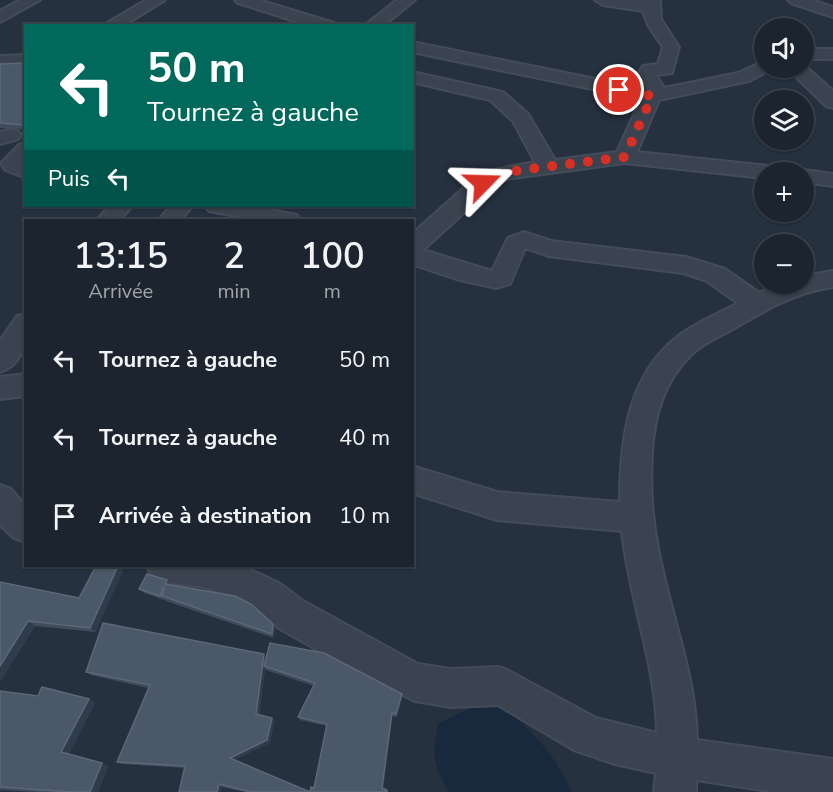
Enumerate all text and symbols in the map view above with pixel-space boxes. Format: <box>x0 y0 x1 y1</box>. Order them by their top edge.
map controls <box>754 18 814 294</box>
button: sound <box>754 18 814 78</box>
text: 50 m <box>147 40 246 97</box>
icon: left <box>48 48 126 126</box>
pin <box>593 64 644 115</box>
icon: arrive <box>602 73 635 106</box>
button: layers <box>754 90 814 150</box>
text: Tournez à gauche <box>147 94 359 131</box>
position arrow <box>451 151 515 215</box>
icon: left <box>102 162 135 195</box>
button: + <box>754 162 814 222</box>
text: Puis <box>48 164 90 194</box>
text: 13:15 <box>73 232 168 281</box>
text: 2 <box>223 232 245 281</box>
text: 100 <box>300 232 365 281</box>
button: − <box>754 234 814 294</box>
text: Arrivée <box>88 278 153 305</box>
text: min <box>218 278 251 305</box>
text: m <box>324 278 341 305</box>
icon: left <box>48 344 81 377</box>
text: Tournez à gauche <box>99 345 277 375</box>
text: 50 m <box>339 345 390 375</box>
icon: left <box>48 422 81 455</box>
text: Tournez à gauche <box>99 423 277 453</box>
text: 40 m <box>339 423 390 453</box>
icon: arrive <box>48 500 81 533</box>
text: Arrivée à destination <box>99 501 312 531</box>
text: 10 m <box>339 501 390 531</box>

